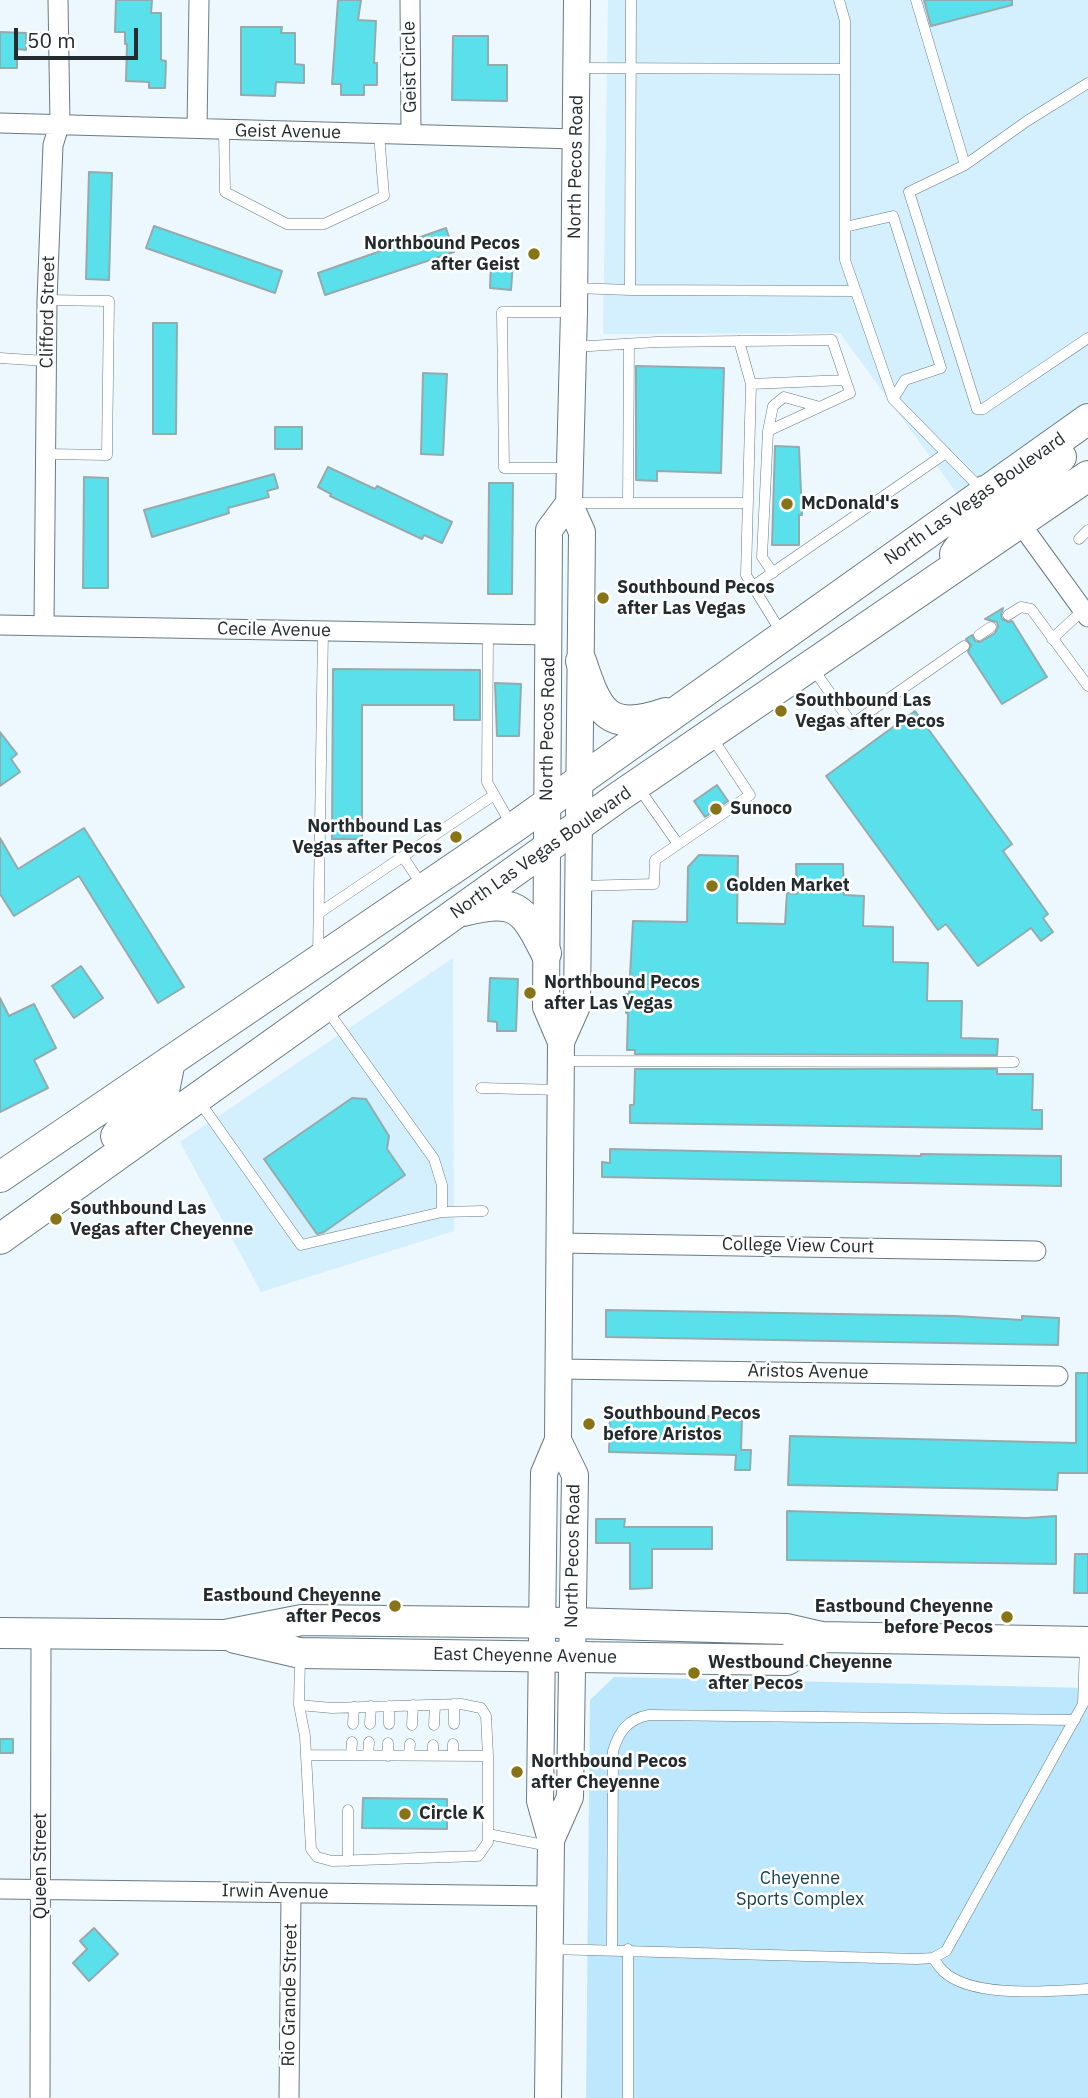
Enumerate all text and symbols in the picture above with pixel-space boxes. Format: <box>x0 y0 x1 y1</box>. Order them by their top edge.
scale bar <box>18 14 142 58</box>
street label: Geist Circle <box>398 21 422 113</box>
text: 50 m <box>27 26 76 54</box>
street label: North Pecos Road <box>564 95 588 239</box>
street label: Geist Avenue <box>235 120 341 144</box>
place label: Northbound Pecos after Geist <box>364 233 520 276</box>
marker: Northbound Pecos after Geist <box>526 246 542 262</box>
street label: Clifford Street <box>36 255 60 369</box>
street label: North Las Vegas Boulevard <box>880 428 1070 570</box>
place label: McDonald's <box>801 493 899 515</box>
marker: McDonald's <box>779 496 795 512</box>
place label: Southbound Pecos after Las Vegas <box>617 577 774 620</box>
marker: Southbound Pecos after Las Vegas <box>595 590 611 606</box>
street label: Cecile Avenue <box>217 618 331 642</box>
street label: North Pecos Road <box>536 657 560 801</box>
place label: Southbound Las Vegas after Pecos <box>795 690 945 732</box>
marker: Southbound Las Vegas after Pecos <box>773 703 789 719</box>
street label: North Las Vegas Boulevard <box>446 782 636 924</box>
place label: Sunoco <box>730 798 792 820</box>
marker: Sunoco <box>708 801 724 817</box>
place label: Northbound Las Vegas after Pecos <box>292 816 442 858</box>
marker: Northbound Las Vegas after Pecos <box>448 829 464 845</box>
place label: Golden Market <box>726 875 850 897</box>
marker: Golden Market <box>704 878 720 894</box>
place label: Northbound Pecos after Las Vegas <box>544 972 700 1014</box>
marker: Northbound Pecos after Las Vegas <box>522 985 538 1001</box>
place label: Southbound Las Vegas after Cheyenne <box>70 1198 253 1240</box>
marker: Southbound Las Vegas after Cheyenne <box>48 1211 64 1227</box>
street label: College View Court <box>722 1234 874 1258</box>
street label: Aristos Avenue <box>747 1360 869 1384</box>
place label: Southbound Pecos before Aristos <box>603 1403 760 1446</box>
marker: Southbound Pecos before Aristos <box>581 1416 597 1432</box>
street label: North Pecos Road <box>561 1484 585 1628</box>
place label: Eastbound Cheyenne after Pecos <box>203 1585 381 1628</box>
place label: Eastbound Cheyenne before Pecos <box>815 1596 993 1638</box>
marker: Eastbound Cheyenne after Pecos <box>387 1598 403 1614</box>
marker: Eastbound Cheyenne before Pecos <box>999 1609 1015 1625</box>
street label: East Cheyenne Avenue <box>433 1644 617 1668</box>
place label: Westbound Cheyenne after Pecos <box>708 1652 892 1694</box>
marker: Westbound Cheyenne after Pecos <box>686 1665 702 1681</box>
place label: Northbound Pecos after Cheyenne <box>531 1751 687 1794</box>
marker: Northbound Pecos after Cheyenne <box>509 1764 525 1780</box>
place label: Circle K <box>419 1803 485 1825</box>
marker: Circle K <box>397 1806 413 1822</box>
street label: Queen Street <box>30 1813 52 1919</box>
park label: Cheyenne Sports Complex <box>736 1868 864 1910</box>
street label: Irwin Avenue <box>221 1880 329 1904</box>
street label: Rio Grande Street <box>278 1923 302 2067</box>

